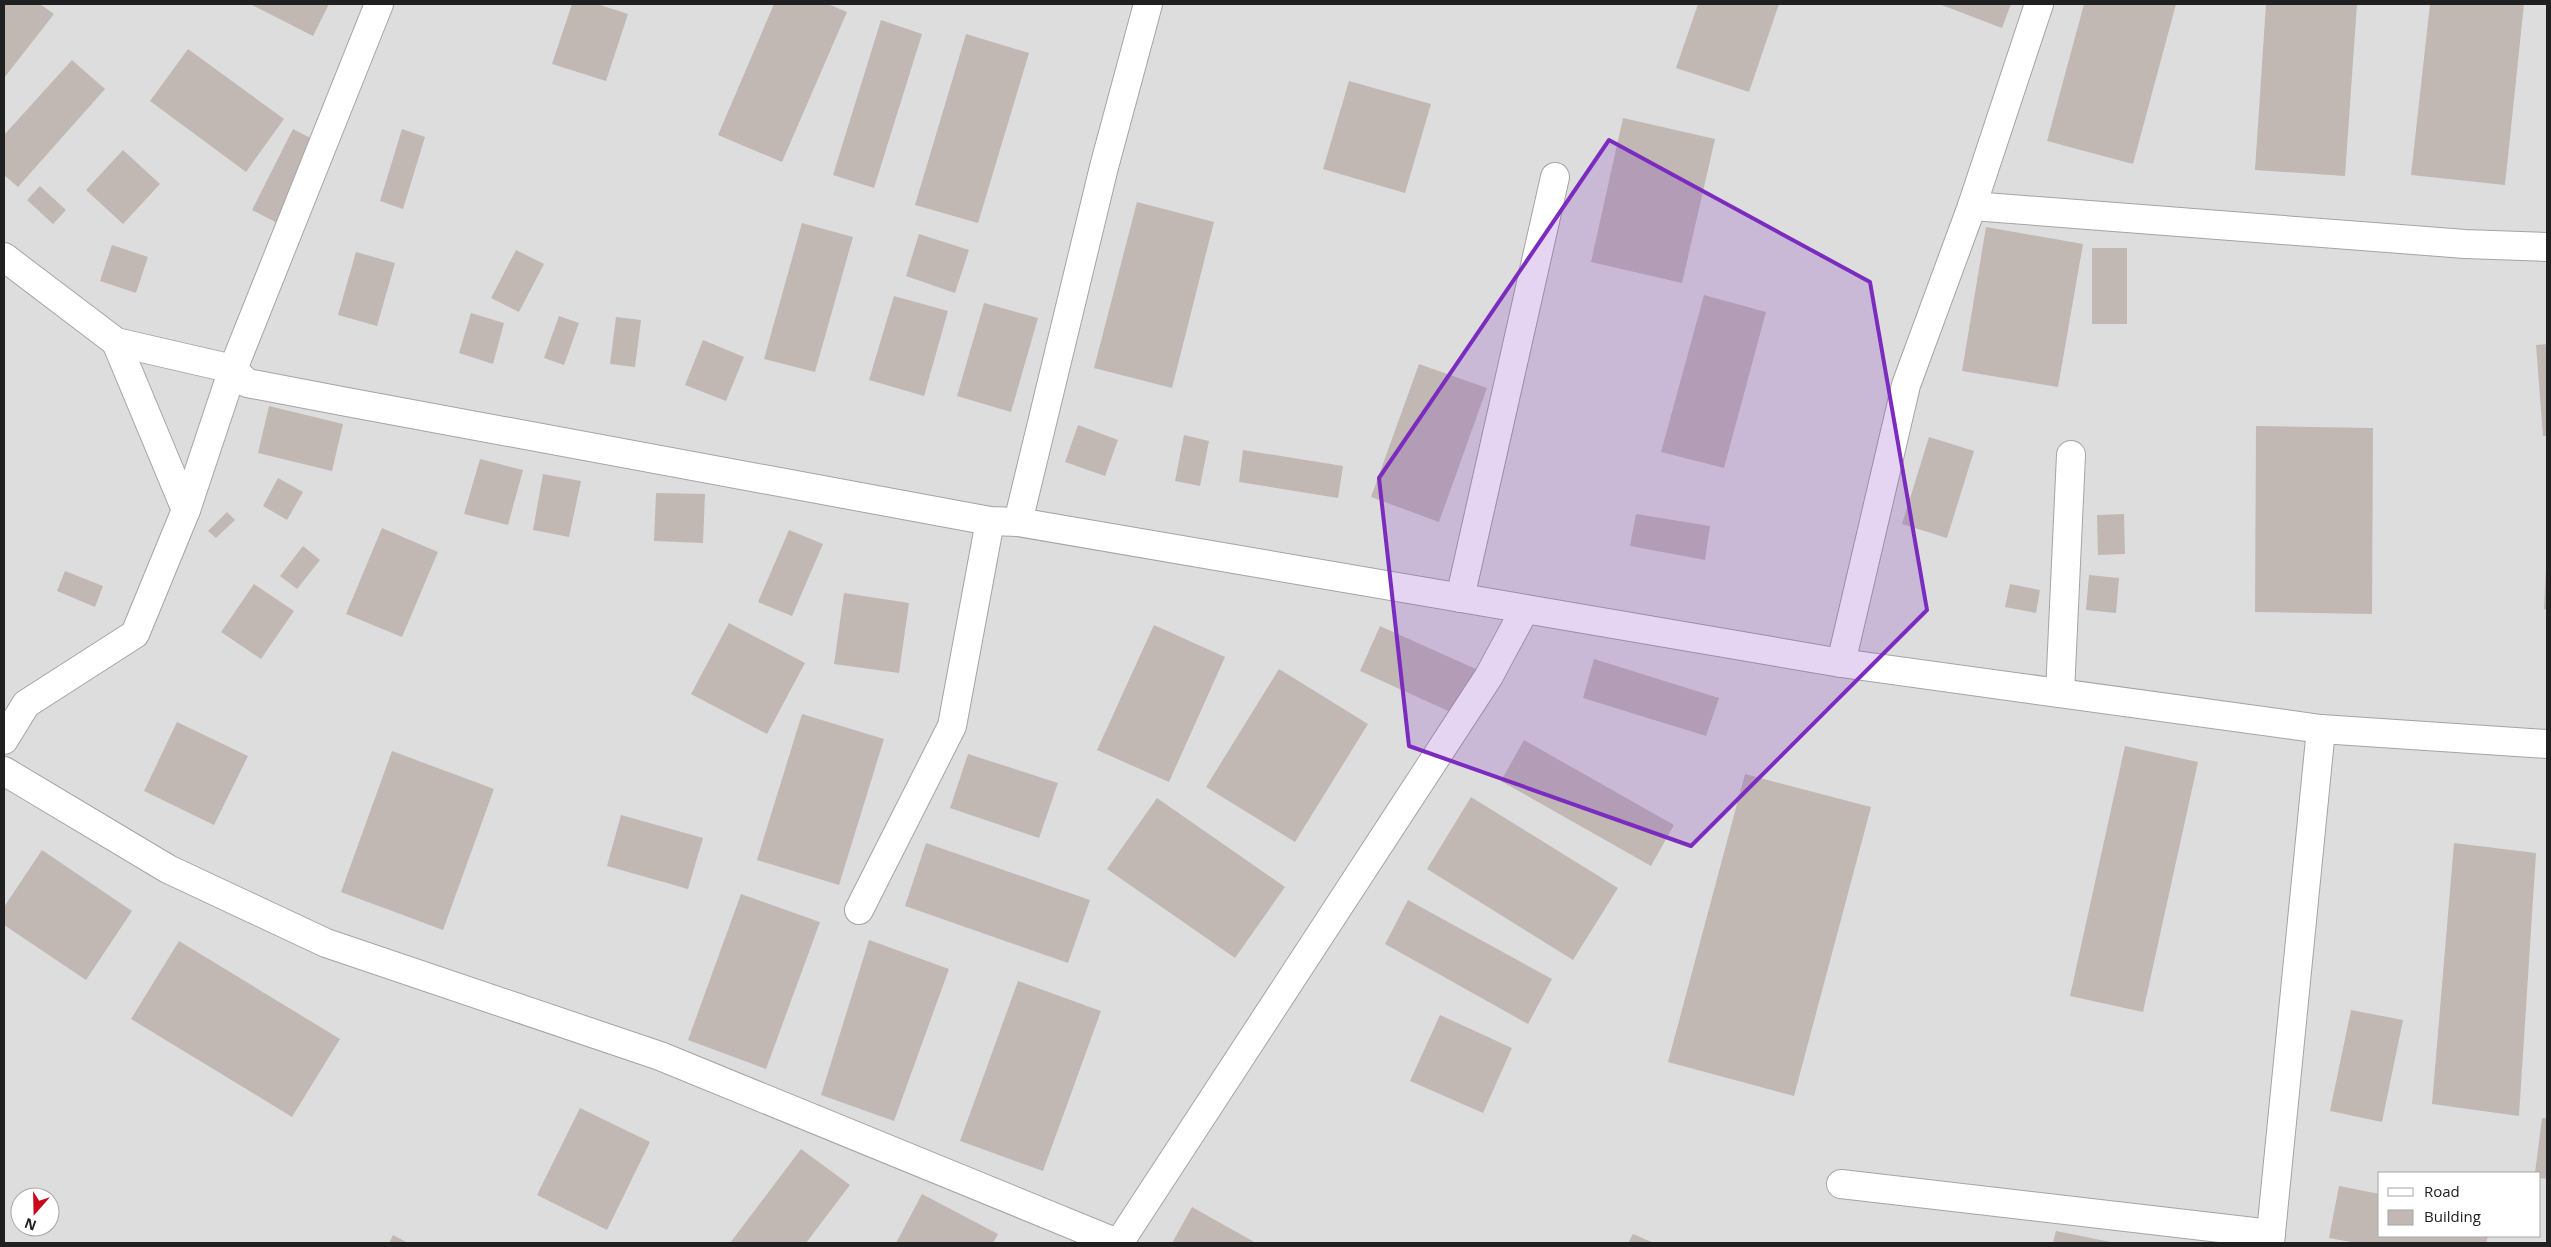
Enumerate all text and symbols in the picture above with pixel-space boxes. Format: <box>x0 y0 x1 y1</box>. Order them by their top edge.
legend <box>2378 1172 2541 1237</box>
text: Road <box>2424 1181 2460 1201</box>
north arrow <box>10 1187 60 1237</box>
text: Building <box>2424 1206 2481 1226</box>
text: N <box>22 1214 39 1236</box>

